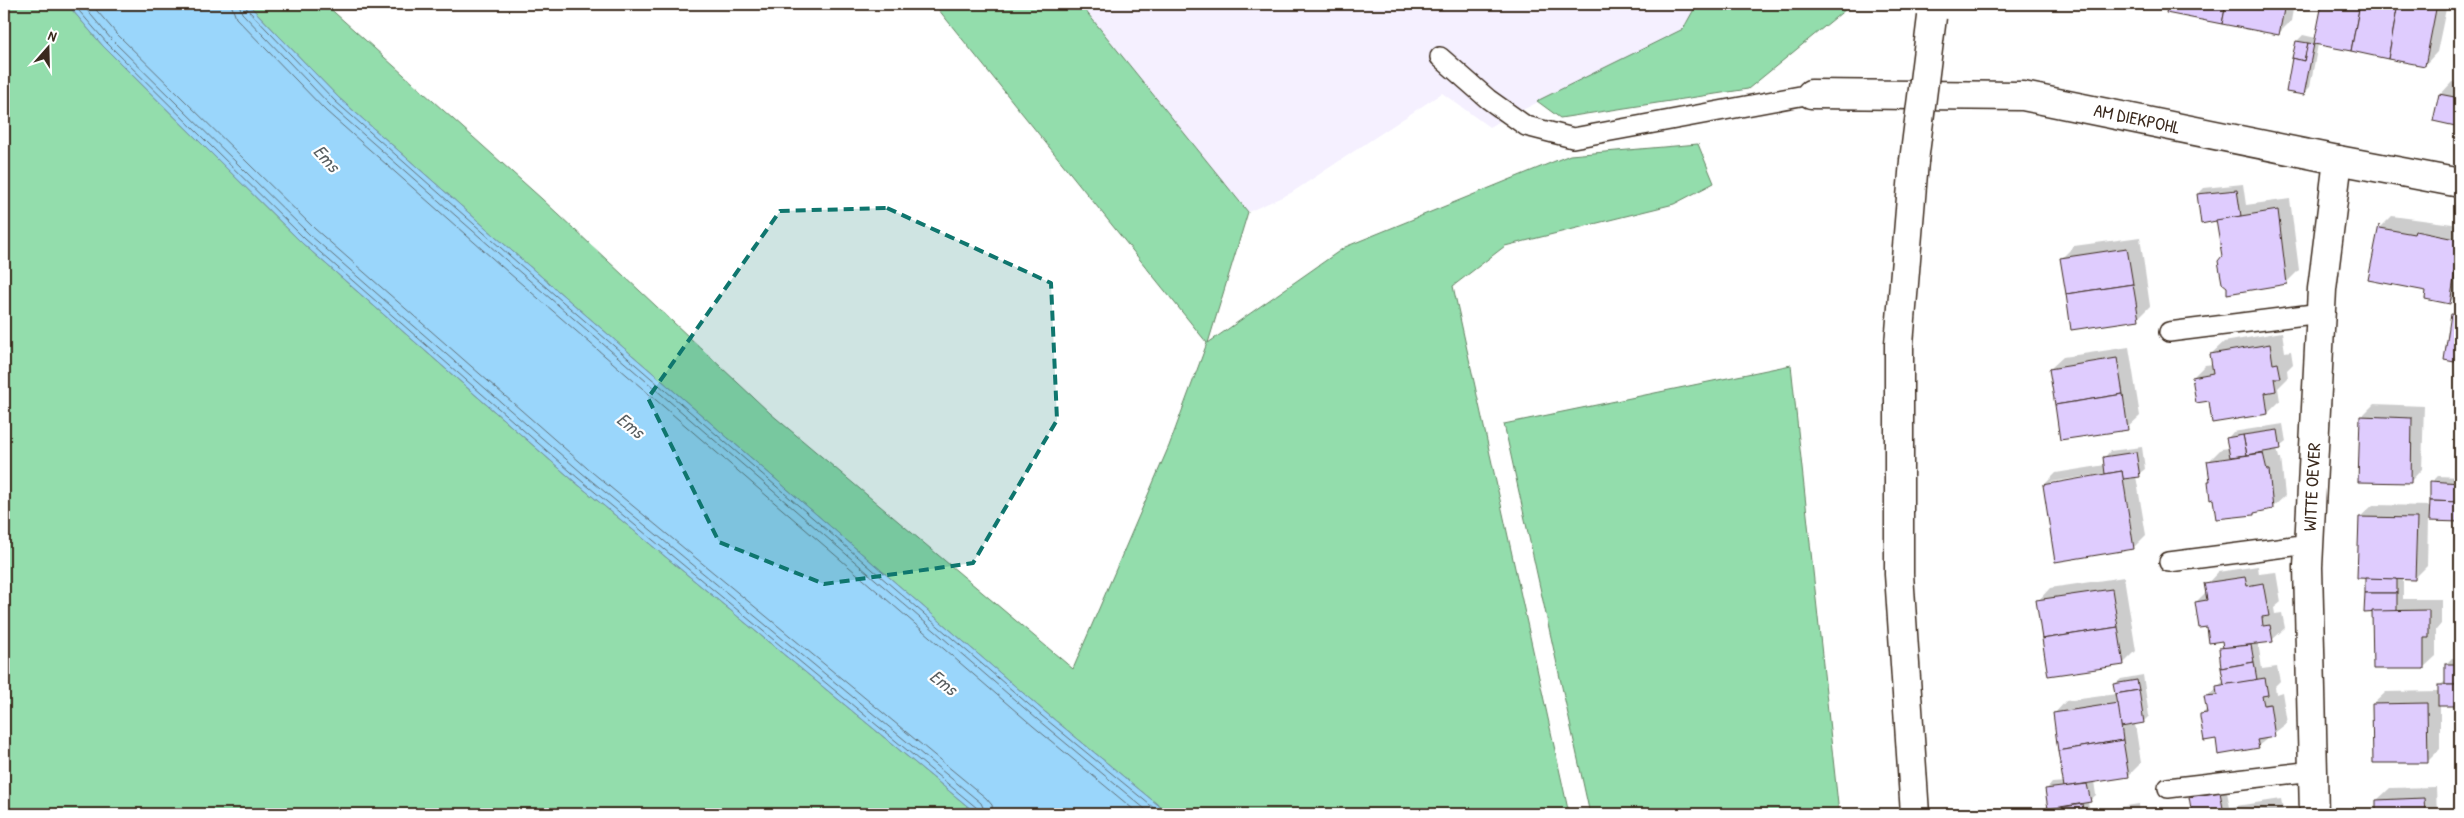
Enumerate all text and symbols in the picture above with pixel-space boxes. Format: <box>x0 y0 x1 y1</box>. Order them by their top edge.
north arrow <box>22 22 72 72</box>
text: N <box>46 25 60 46</box>
street label: AM DIEKPOHL <box>2092 97 2183 140</box>
water label: Ems <box>308 139 347 179</box>
water label: Ems <box>612 406 652 445</box>
street label: WITTE OEVER <box>2297 442 2326 532</box>
water label: Ems <box>925 663 965 702</box>

